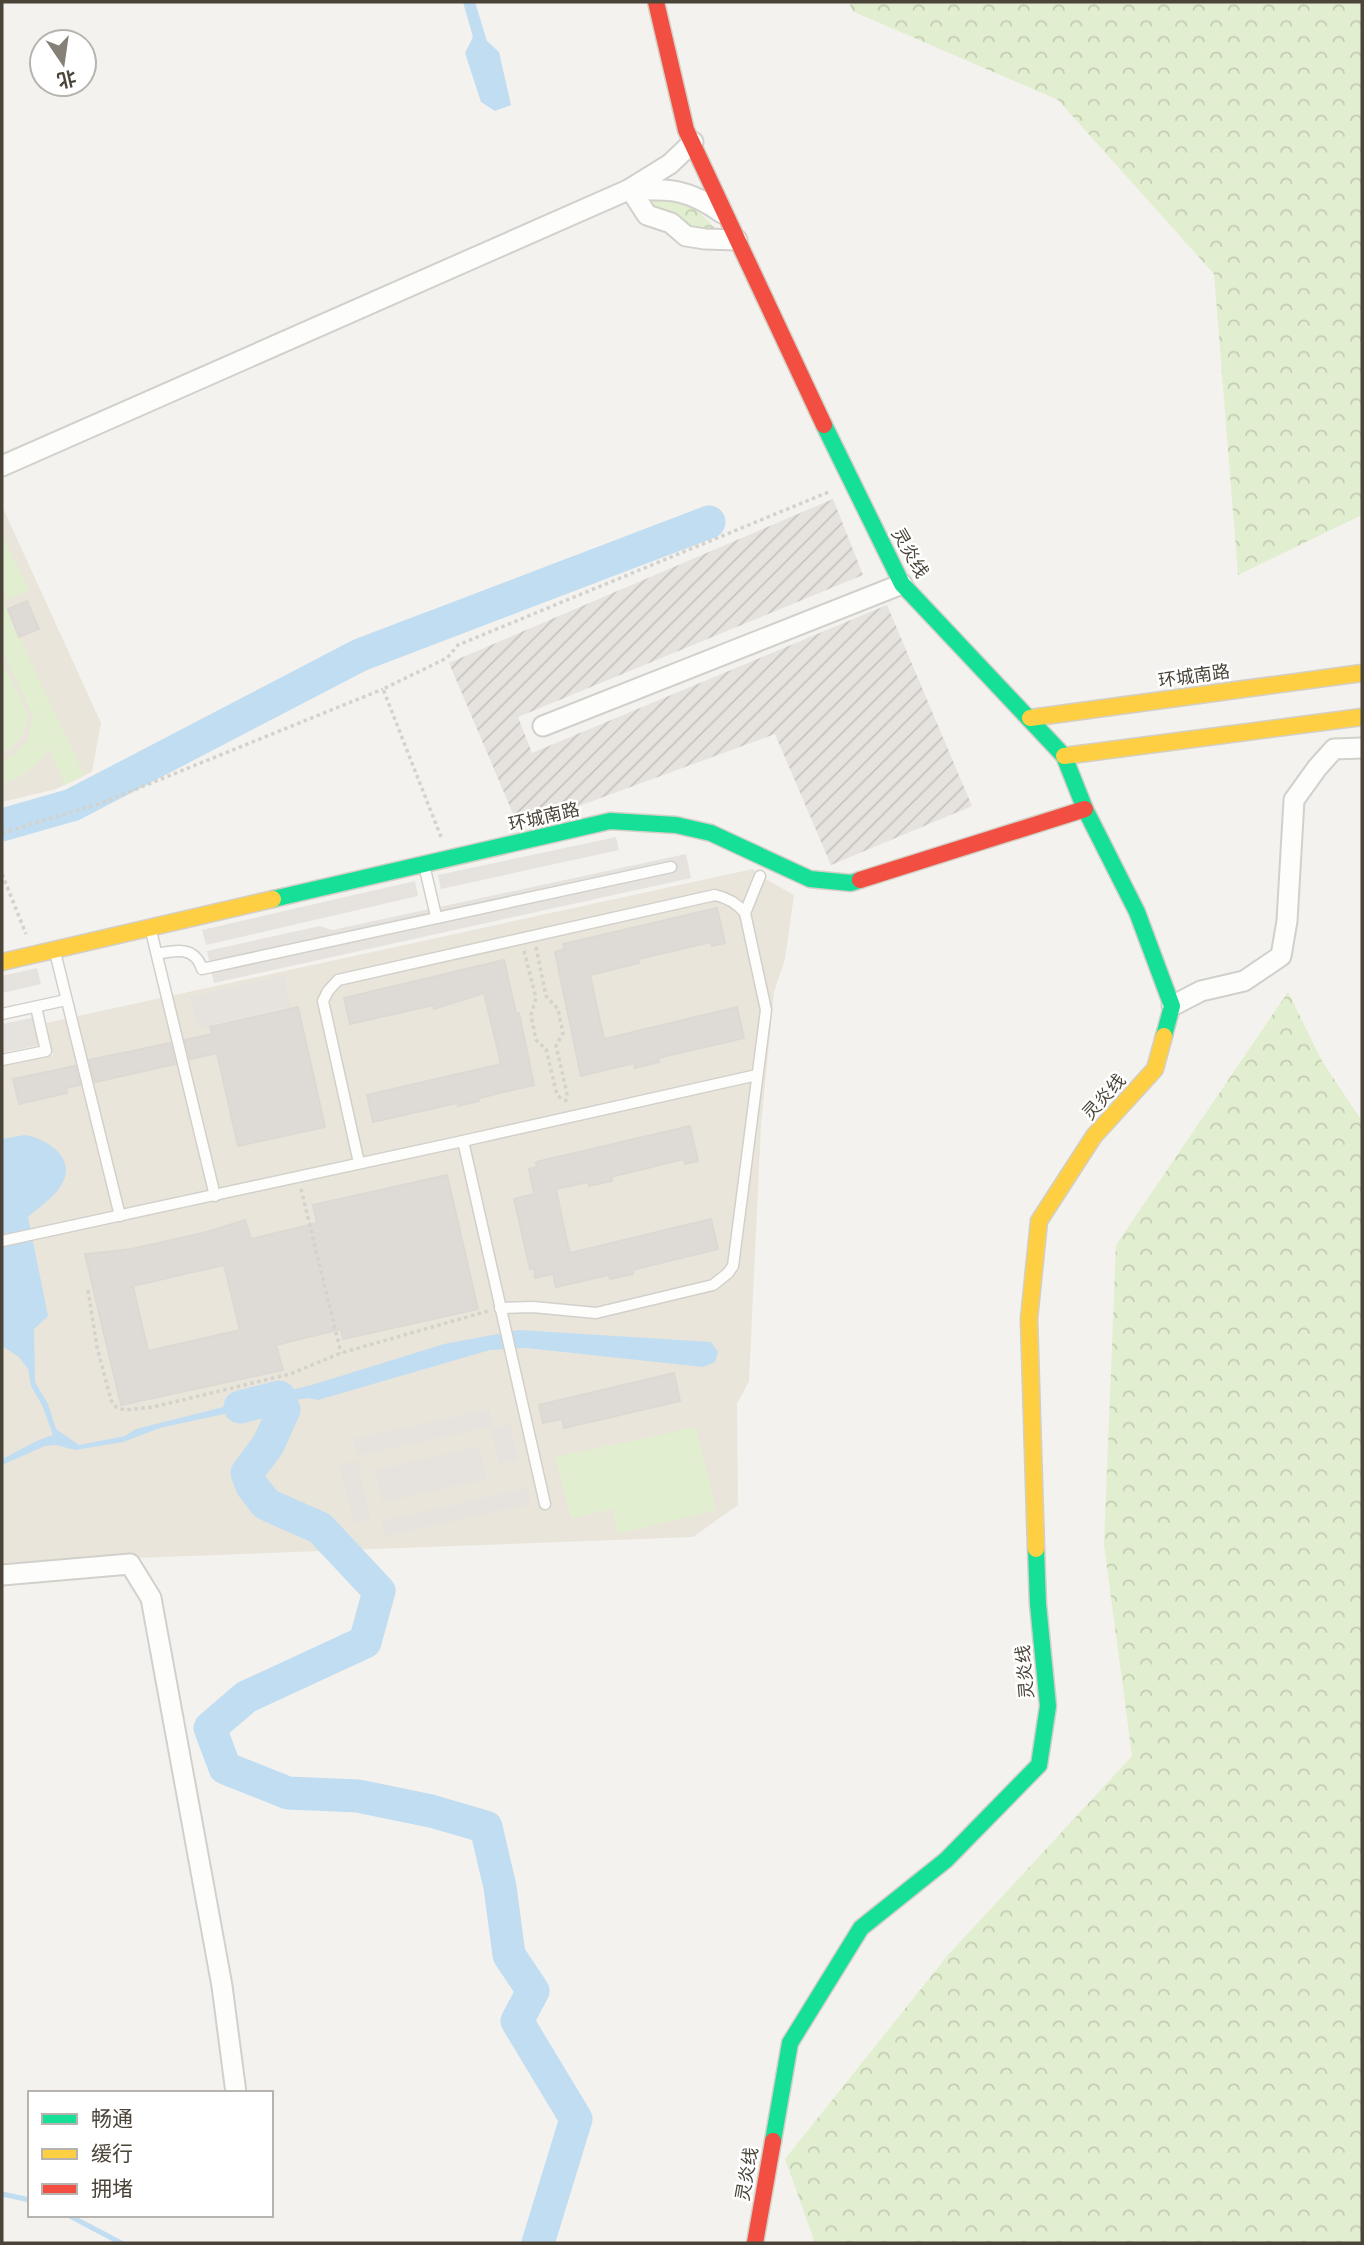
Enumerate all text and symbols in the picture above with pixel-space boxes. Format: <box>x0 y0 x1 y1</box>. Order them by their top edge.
north arrow <box>28 28 98 98</box>
text: 北 <box>55 65 79 94</box>
street label: 灵炎线 <box>887 523 935 582</box>
street label: 环城南路 <box>1157 658 1231 692</box>
street label: 环城南路 <box>506 796 582 836</box>
street label: 灵炎线 <box>1076 1068 1130 1124</box>
street label: 灵炎线 <box>1010 1644 1038 1700</box>
legend <box>28 2091 273 2217</box>
text: 畅通 <box>91 2104 133 2132</box>
text: 缓行 <box>91 2139 133 2167</box>
street label: 灵炎线 <box>730 2145 763 2202</box>
text: 拥堵 <box>91 2174 133 2202</box>

